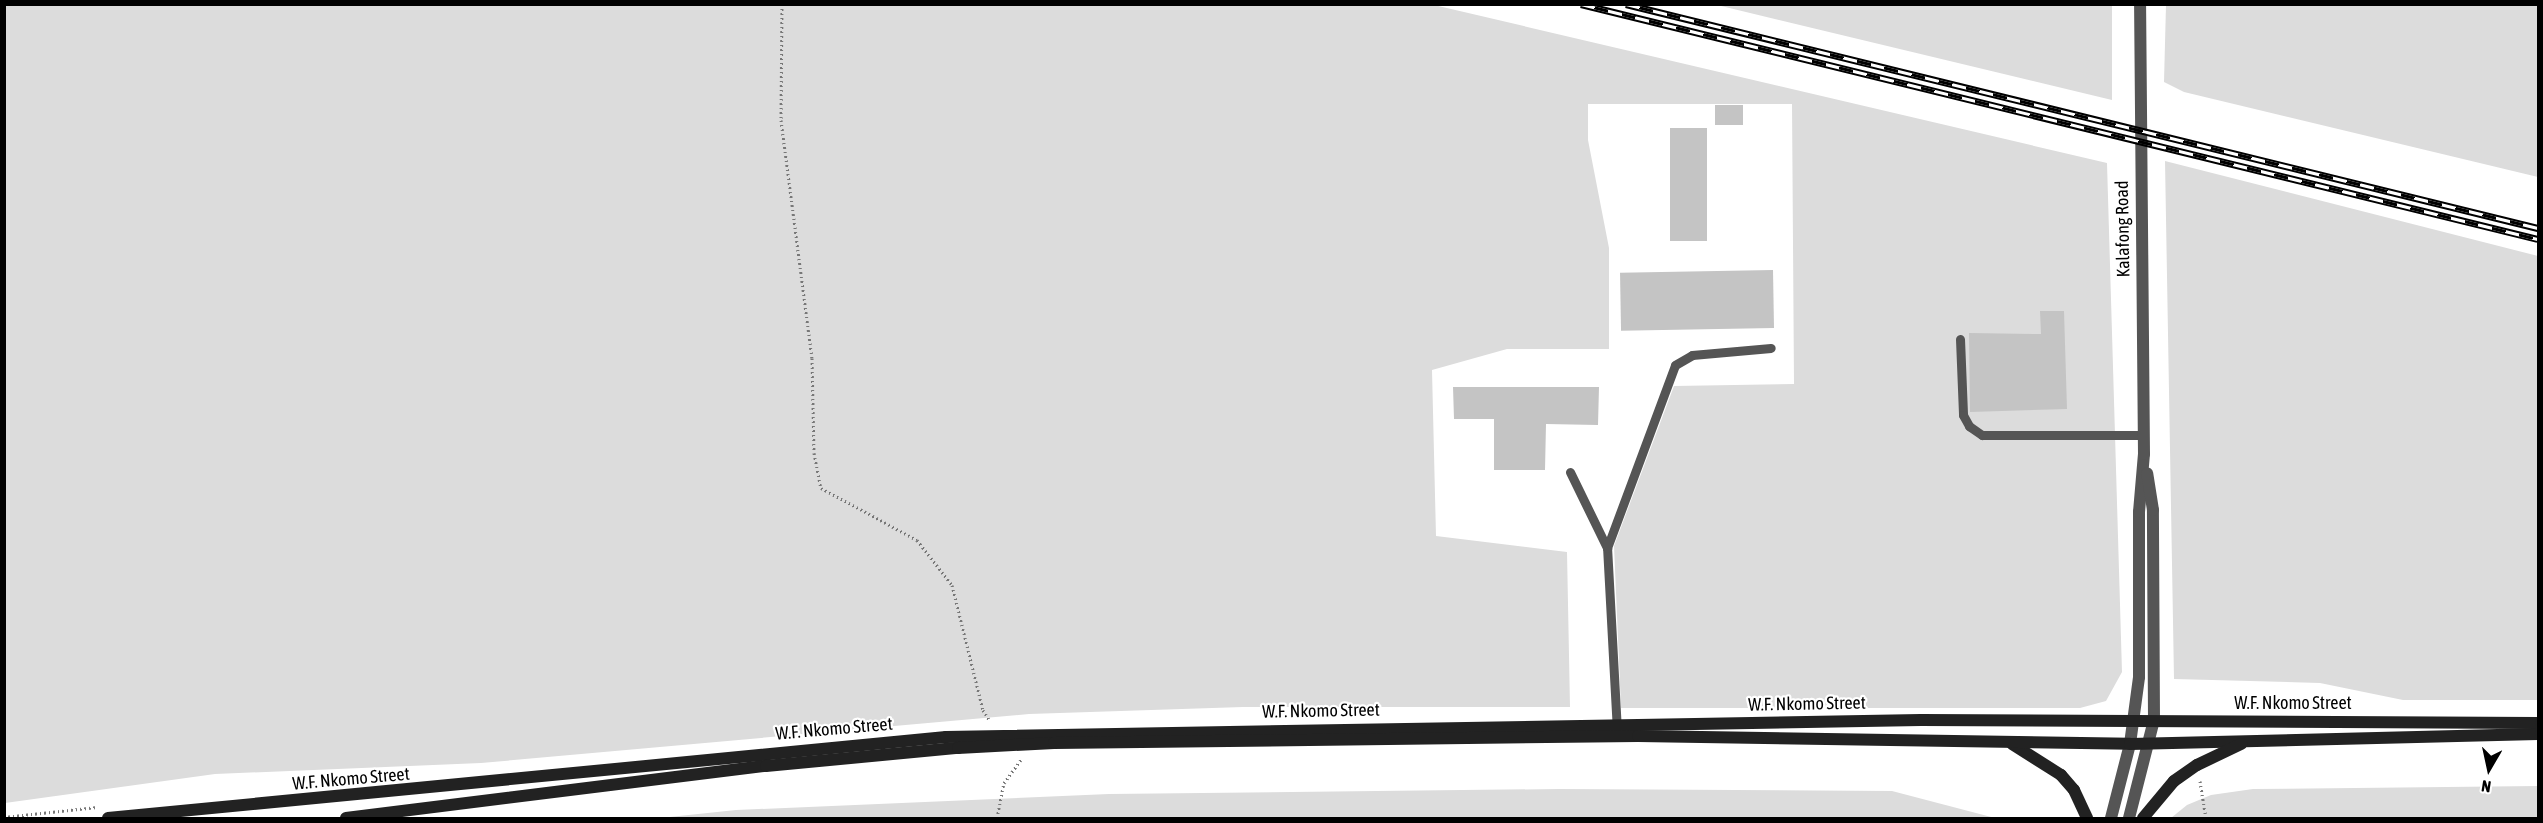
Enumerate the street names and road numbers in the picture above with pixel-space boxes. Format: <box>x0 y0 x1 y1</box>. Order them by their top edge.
street label: Kalafong Road <box>2111 180 2135 278</box>
street label: W.F. Nkomo Street <box>1748 692 1866 716</box>
street label: W.F. Nkomo Street <box>2234 692 2352 714</box>
street label: W.F. Nkomo Street <box>1262 699 1380 723</box>
street label: W.F. Nkomo Street <box>774 713 894 745</box>
street label: W.F. Nkomo Street <box>291 763 411 795</box>

